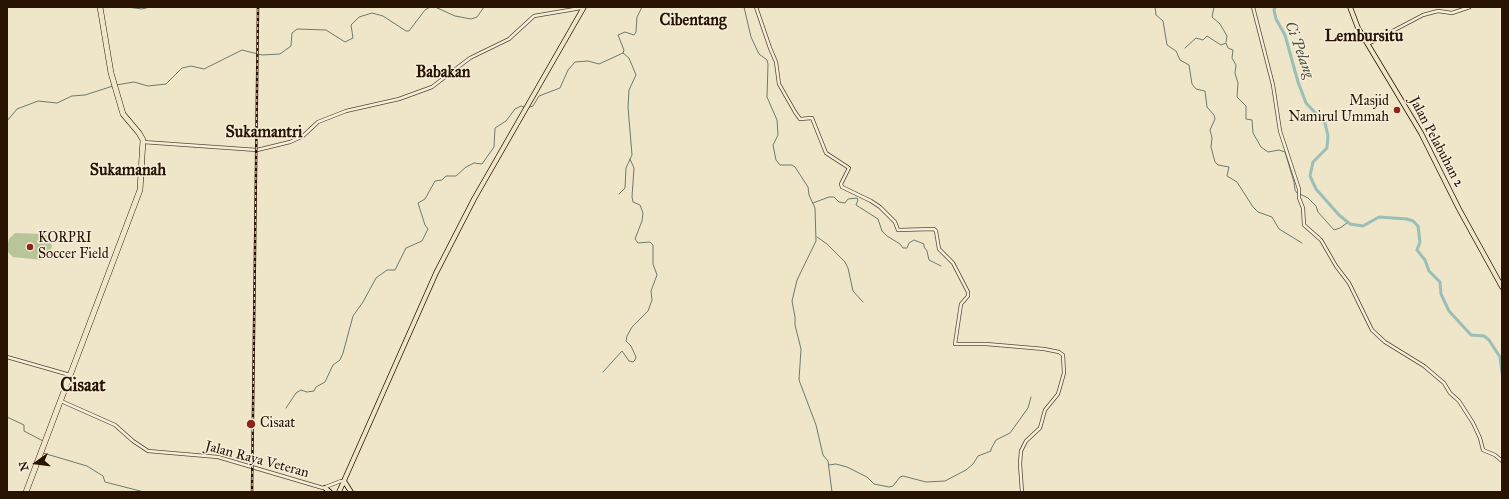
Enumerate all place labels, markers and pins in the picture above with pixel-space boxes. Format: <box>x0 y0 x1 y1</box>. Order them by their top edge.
place label: Masjid Namirul Ummah <box>1288 94 1389 126</box>
marker: Masjid Namirul Ummah <box>1392 105 1402 115</box>
place label: KORPRI Soccer Field <box>38 231 109 264</box>
marker: KORPRI Soccer Field <box>25 242 35 252</box>
place label: Cisaat <box>260 416 295 432</box>
marker: Cisaat <box>245 418 257 430</box>

